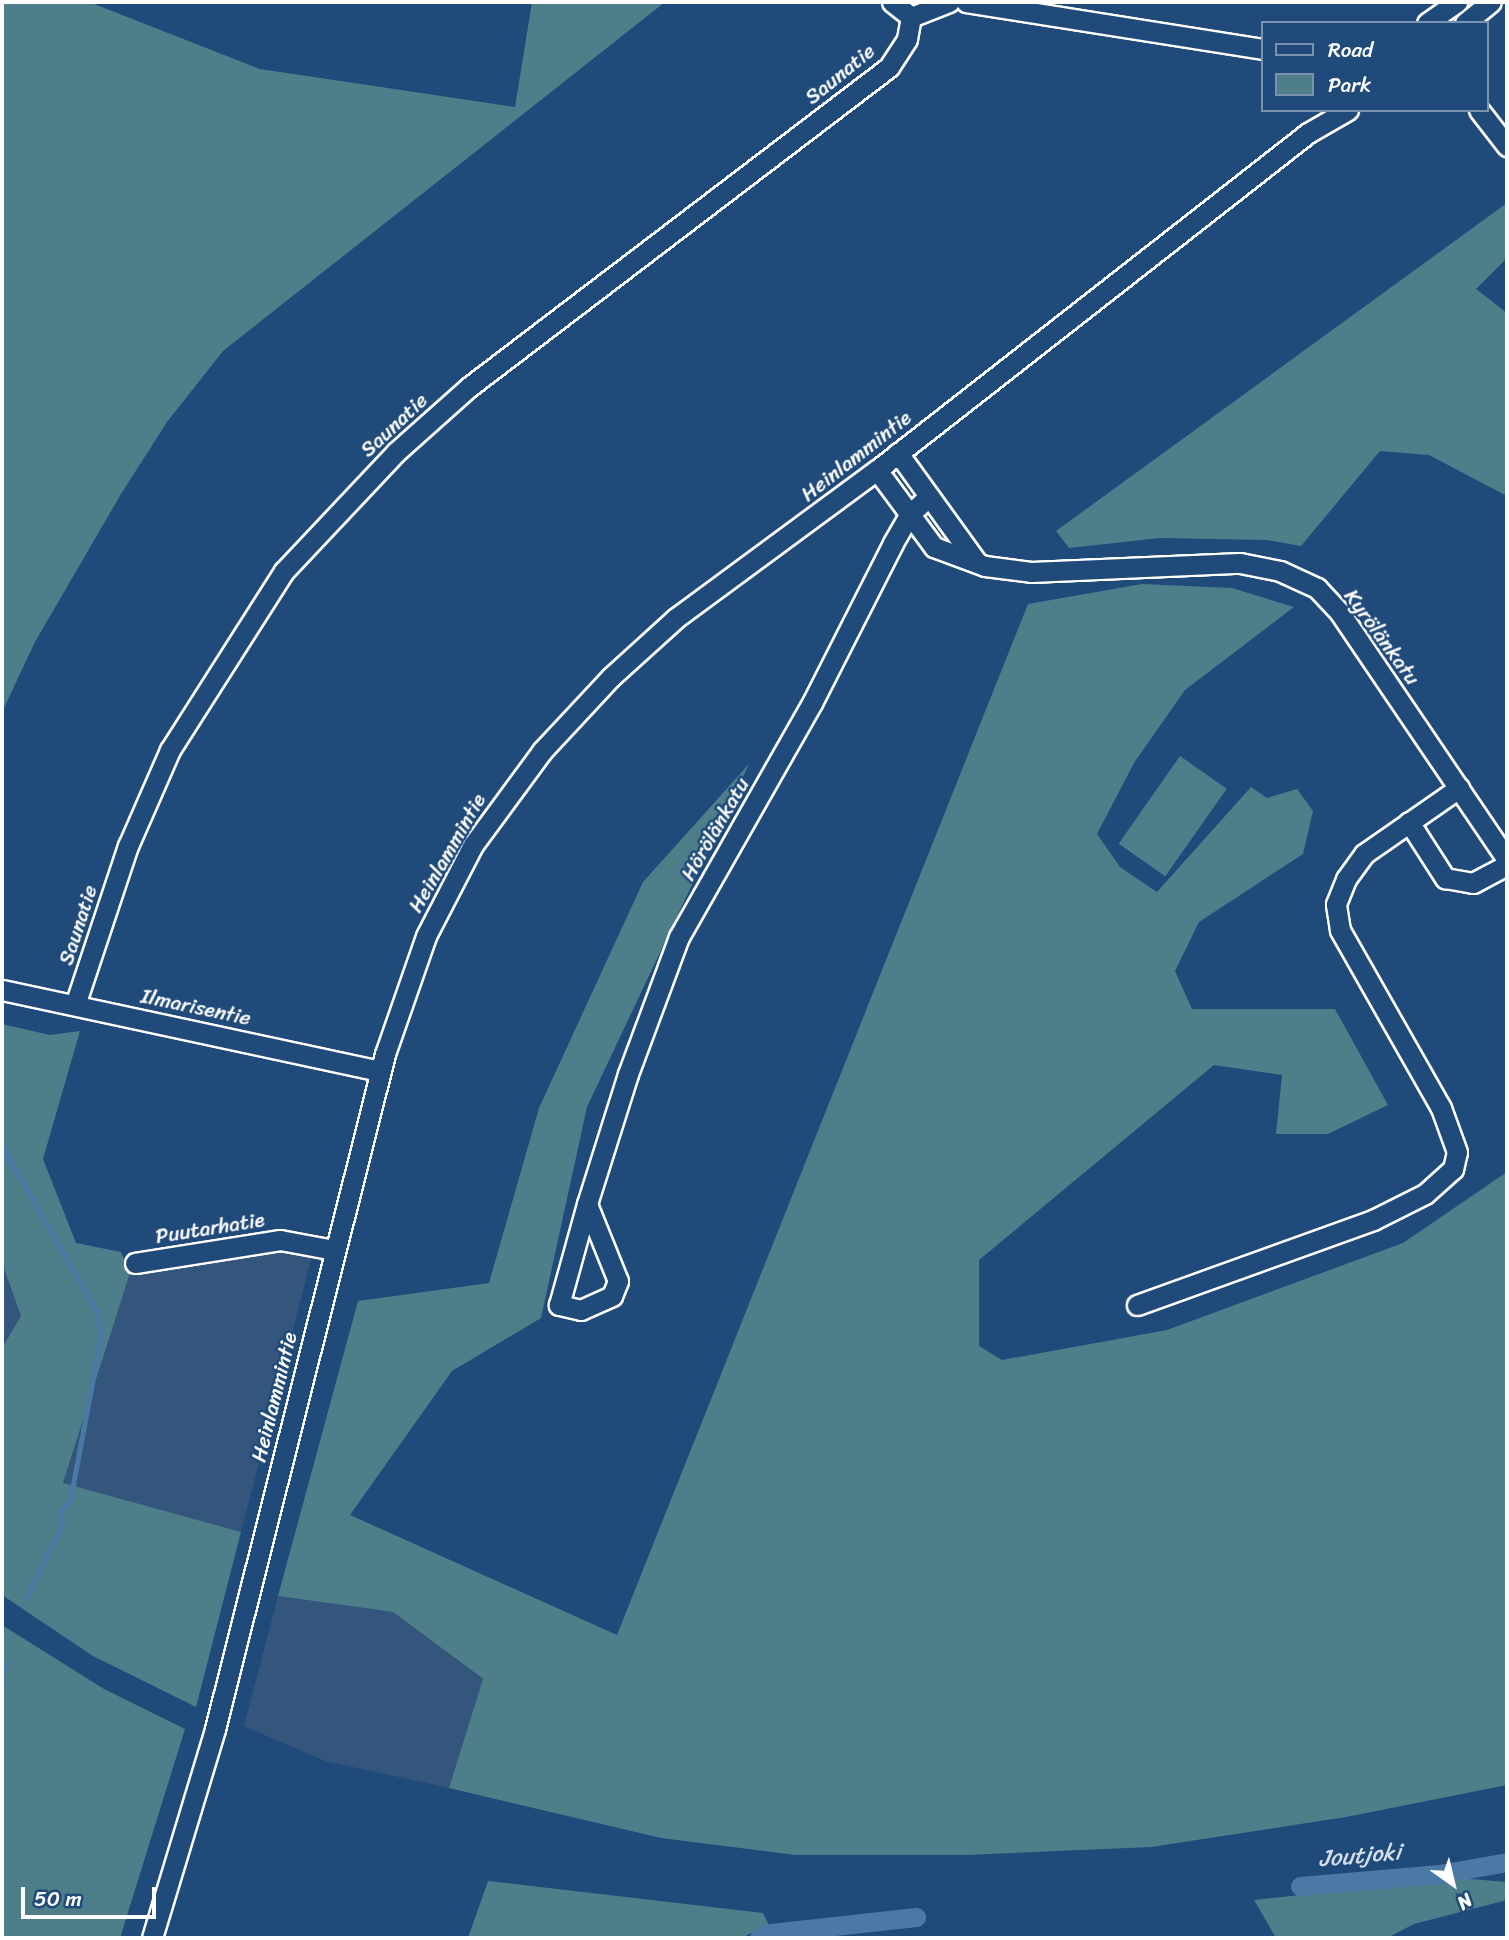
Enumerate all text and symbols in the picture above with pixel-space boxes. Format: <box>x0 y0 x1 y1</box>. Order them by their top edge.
legend <box>1260 21 1488 112</box>
text: Road <box>1328 31 1373 69</box>
street label: Saunatie <box>800 38 880 110</box>
text: Park <box>1328 66 1371 104</box>
street label: Saunatie <box>355 388 433 462</box>
street label: Heinlammintie <box>796 405 916 507</box>
street label: Kyrölänkatu <box>1339 584 1425 690</box>
street label: Hörölänkatu <box>675 773 755 885</box>
street label: Heinlammintie <box>403 789 491 917</box>
street label: Saunatie <box>53 882 103 968</box>
street label: Ilmarisentie <box>139 983 253 1031</box>
street label: Puutarhatie <box>154 1207 266 1249</box>
street label: Heinlammintie <box>246 1329 302 1465</box>
water label: Joutjoki <box>1318 1839 1402 1873</box>
north arrow <box>1418 1849 1488 1919</box>
scale bar <box>24 1874 159 1918</box>
text: 50 m <box>34 1880 82 1918</box>
text: N <box>1450 1884 1480 1919</box>

